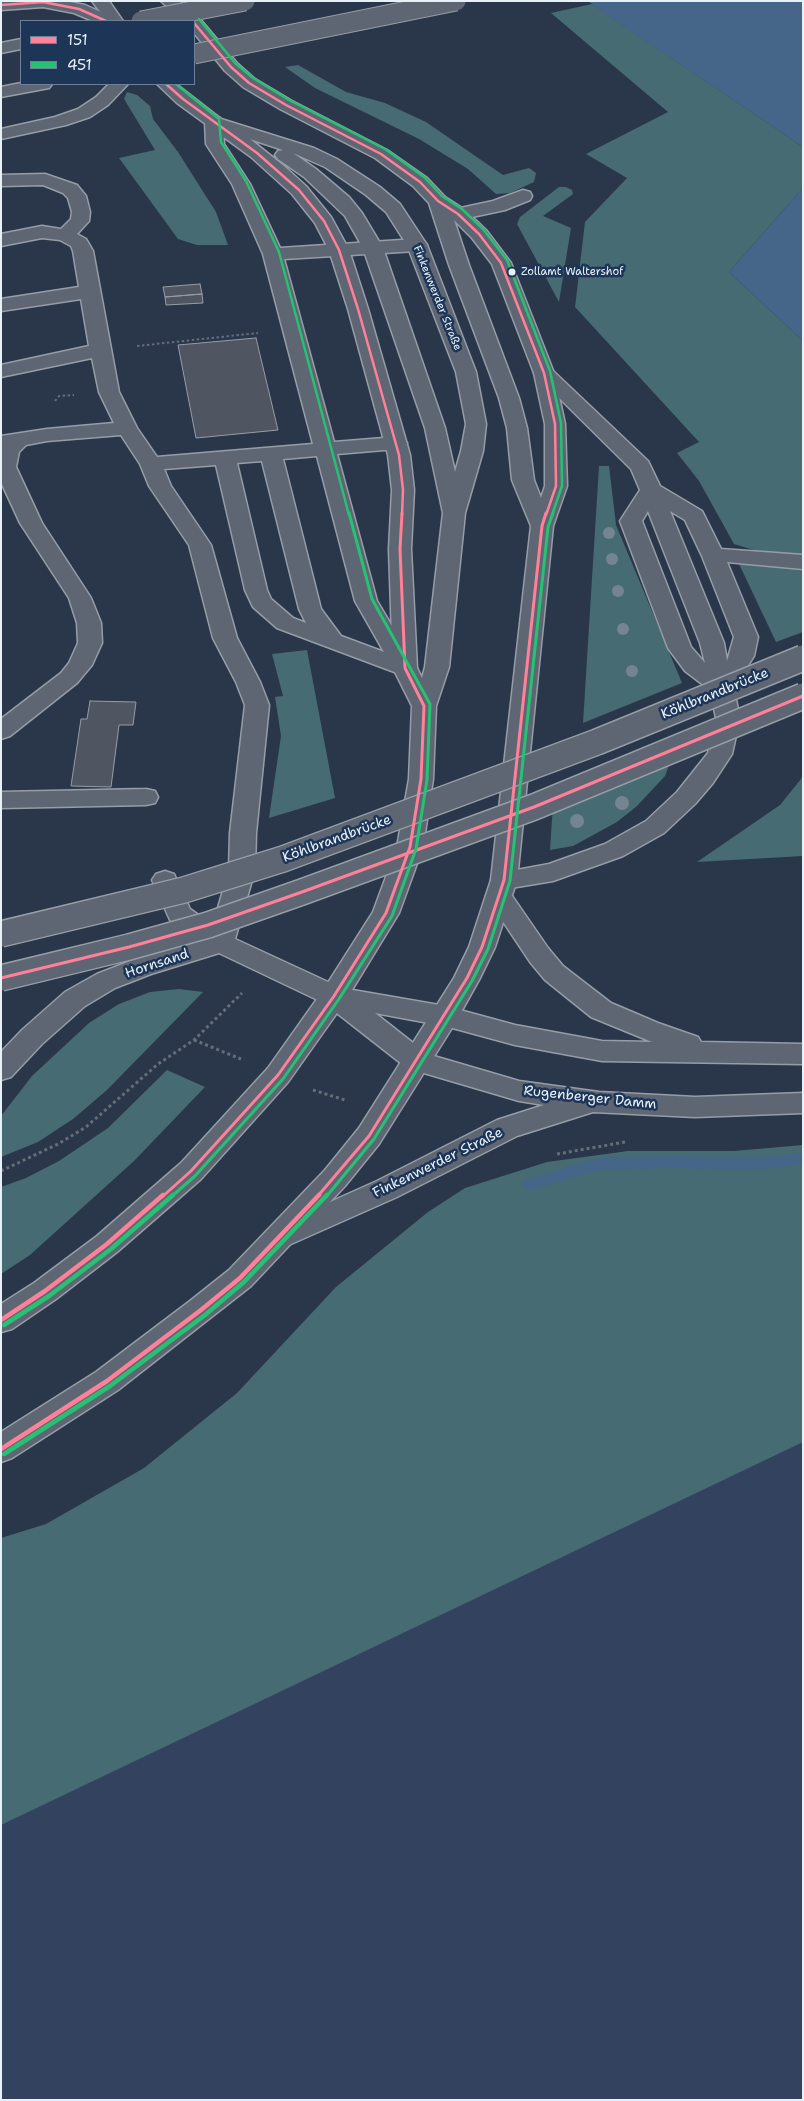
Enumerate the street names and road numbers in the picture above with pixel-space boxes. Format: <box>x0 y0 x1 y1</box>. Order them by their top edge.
street label: Finkenwerder Straße <box>410 244 464 352</box>
street label: Köhlbrandbrücke <box>659 665 771 723</box>
street label: Köhlbrandbrücke <box>280 812 394 866</box>
street label: Hornsand <box>123 946 191 982</box>
street label: Rugenberger Damm <box>523 1083 657 1113</box>
street label: Finkenwerder Straße <box>370 1124 506 1202</box>

